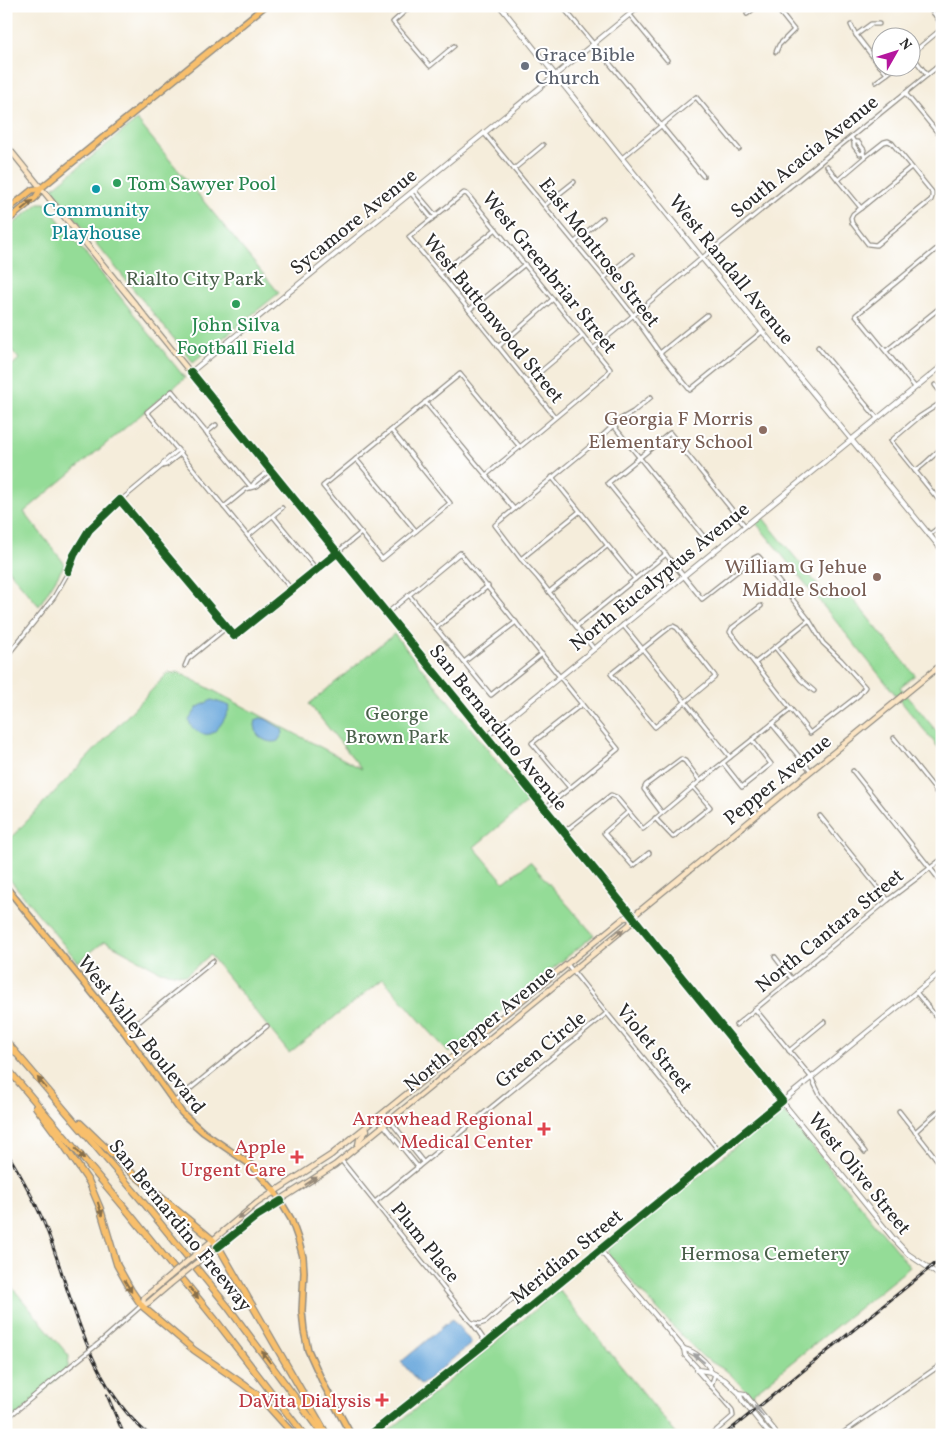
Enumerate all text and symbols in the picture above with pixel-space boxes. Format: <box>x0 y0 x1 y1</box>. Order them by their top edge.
north arrow <box>870 28 920 78</box>
text: N <box>894 35 916 55</box>
place label: Grace Bible Church <box>535 42 635 93</box>
marker: Grace Bible Church <box>519 60 531 72</box>
street label: South Acacia Avenue <box>725 89 885 226</box>
street label: Sycamore Avenue <box>285 163 424 283</box>
place label: Tom Sawyer Pool <box>127 171 276 199</box>
street label: East Montrose Street <box>531 173 666 334</box>
marker: Tom Sawyer Pool <box>111 177 123 189</box>
marker: Community Playhouse <box>90 183 102 195</box>
street label: West Greenbriar Street <box>474 186 623 360</box>
street label: West Randall Avenue <box>661 189 800 351</box>
place label: Community Playhouse <box>43 197 149 248</box>
one-way arrow <box>20 199 33 210</box>
street label: West Buttonwood Street <box>415 228 570 410</box>
park label: Rialto City Park <box>126 266 264 294</box>
marker: John Silva Football Field <box>230 298 242 310</box>
place label: John Silva Football Field <box>177 312 295 363</box>
place label: Georgia F Morris Elementary School <box>588 406 753 457</box>
marker: Georgia F Morris Elementary School <box>757 424 769 436</box>
street label: North Eucalyptus Avenue <box>565 496 756 659</box>
place label: William G Jehue Middle School <box>725 554 867 605</box>
marker: William G Jehue Middle School <box>871 571 883 583</box>
street label: San Bernardino Avenue <box>421 639 573 817</box>
park label: George Brown Park <box>345 701 449 752</box>
street label: Pepper Avenue <box>719 728 838 833</box>
street label: North Cantara Street <box>750 863 910 1000</box>
one-way arrow <box>611 929 624 940</box>
street label: West Valley Boulevard <box>70 950 211 1120</box>
street label: North Pepper Avenue <box>399 960 562 1099</box>
street label: Violet Street <box>609 998 698 1100</box>
street label: Green Circle <box>490 1005 593 1096</box>
one-way arrow <box>37 1077 48 1089</box>
place label: Arrowhead Regional Medical Center <box>352 1106 533 1157</box>
street label: West Olive Street <box>800 1107 917 1242</box>
marker: Arrowhead Regional Medical Center <box>537 1122 551 1136</box>
street label: San Bernardino Freeway <box>101 1134 258 1319</box>
place label: Apple Urgent Care <box>181 1134 286 1185</box>
one-way arrow <box>74 1147 85 1160</box>
marker: Apple Urgent Care <box>290 1150 304 1164</box>
one-way arrow <box>304 1176 318 1186</box>
street label: Plum Place <box>383 1197 466 1290</box>
one-way arrow <box>97 1202 104 1217</box>
street label: Meridian Street <box>505 1203 630 1312</box>
one-way arrow <box>237 1209 250 1220</box>
park label: Hermosa Cemetery <box>681 1241 850 1269</box>
one-way arrow <box>124 1279 133 1292</box>
one-way arrow <box>188 1286 199 1299</box>
one-way arrow <box>260 1351 271 1364</box>
one-way arrow <box>693 1353 706 1364</box>
place label: DaVita Dialysis <box>238 1388 371 1416</box>
marker: DaVita Dialysis <box>375 1393 389 1407</box>
one-way arrow <box>754 1405 765 1418</box>

